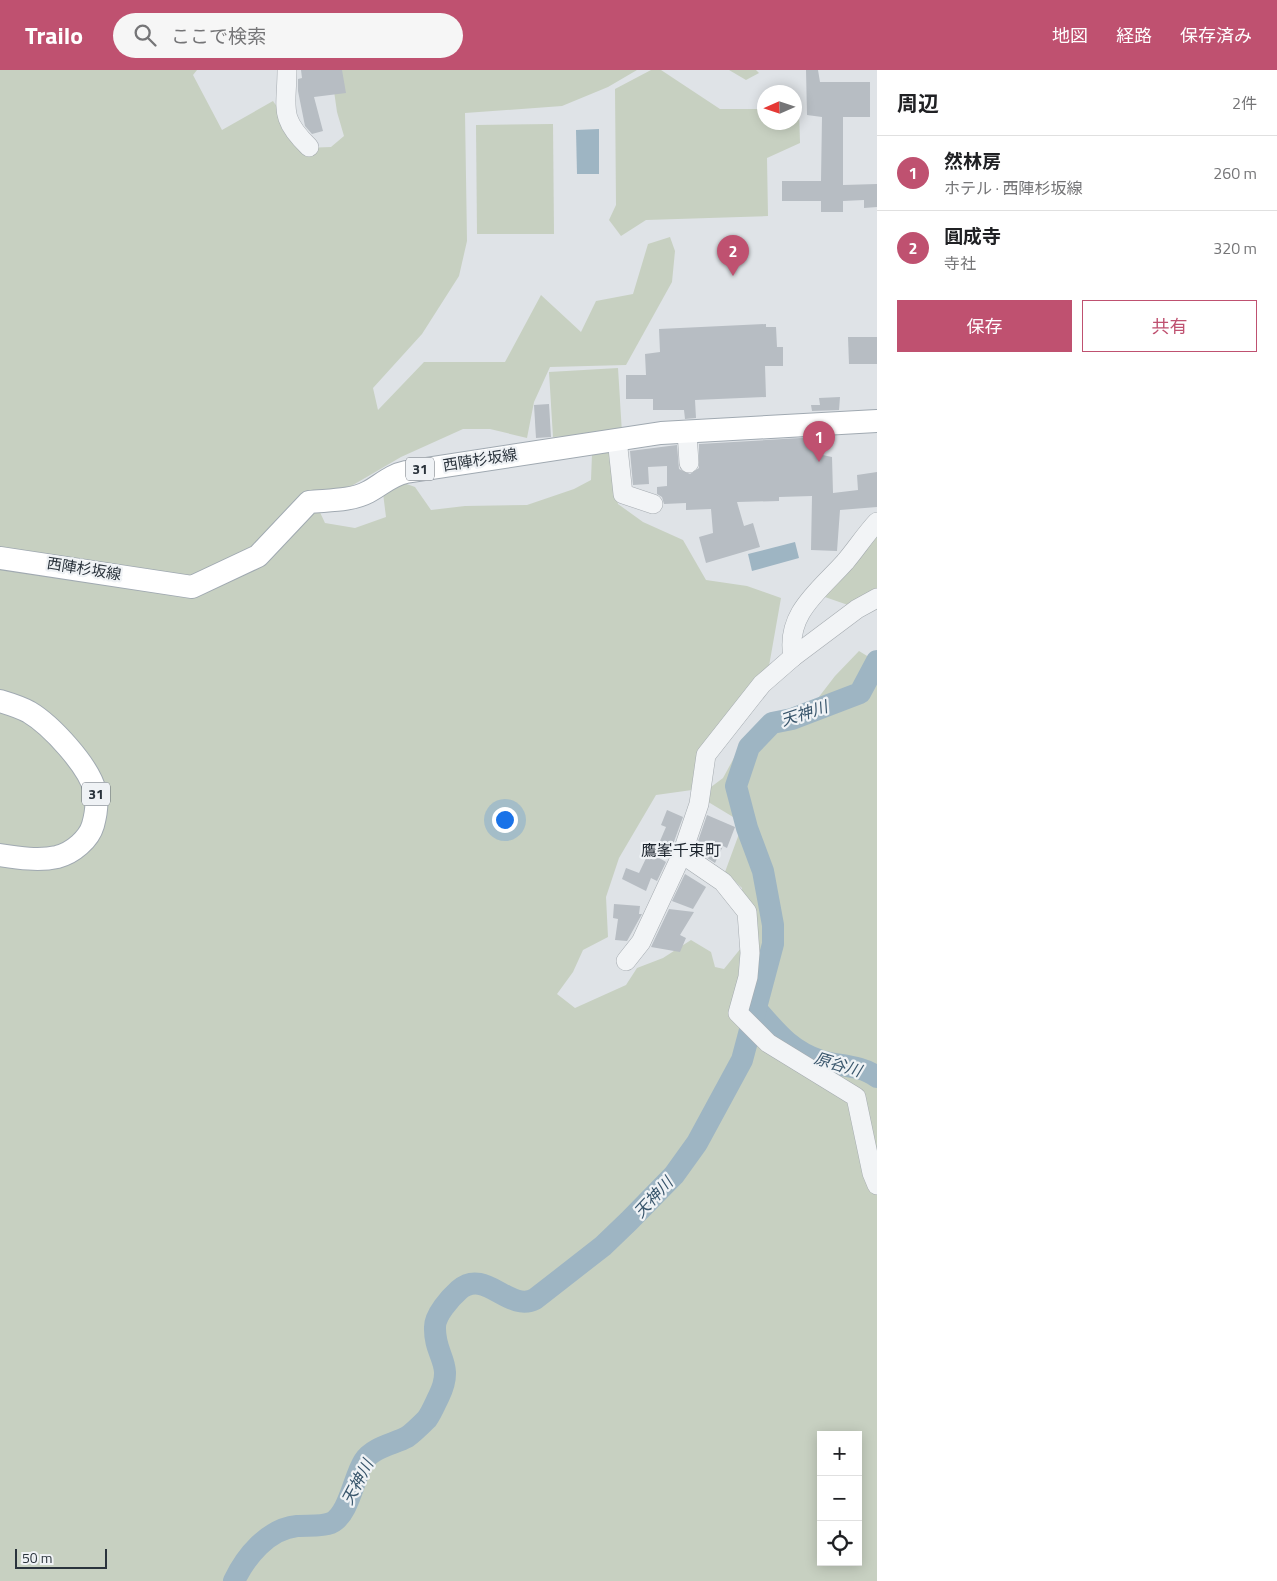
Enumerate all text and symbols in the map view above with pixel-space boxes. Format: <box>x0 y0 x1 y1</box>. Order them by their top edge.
search box <box>113 13 463 58</box>
text: Trailo <box>25 17 83 53</box>
icon: search <box>131 21 159 49</box>
text: ここで検索 <box>171 21 266 50</box>
text: 地図 <box>1052 22 1088 49</box>
text: 経路 <box>1116 22 1152 49</box>
text: 保存済み <box>1180 22 1252 49</box>
north arrow <box>757 85 802 130</box>
text: 周辺 <box>897 87 939 119</box>
text: 2件 <box>1232 91 1257 115</box>
text: 然林房 <box>944 146 1001 175</box>
text: 1 <box>909 161 917 185</box>
text: 260 m <box>1213 161 1257 185</box>
text: ホテル · 西陣杉坂線 <box>944 176 1083 200</box>
text: 圓成寺 <box>944 221 1001 250</box>
pin: 2 <box>717 235 749 276</box>
text: 2 <box>909 236 917 260</box>
text: 320 m <box>1213 236 1257 260</box>
text: 寺社 <box>944 251 976 275</box>
button: 保存 <box>897 300 1072 352</box>
button: 共有 <box>1082 300 1257 352</box>
pin: 1 <box>803 421 835 462</box>
street label: 西陣杉坂線 <box>441 442 519 477</box>
road number: 31 <box>406 458 434 480</box>
street label: 西陣杉坂線 <box>45 551 123 586</box>
water label: 天神川 <box>777 694 832 732</box>
road number: 31 <box>82 782 110 806</box>
your location <box>492 807 518 833</box>
district label: 鷹峯千束町 <box>641 838 721 862</box>
water label: 原谷川 <box>812 1046 866 1083</box>
water label: 天神川 <box>628 1170 680 1223</box>
map controls <box>817 1431 862 1566</box>
button: + <box>817 1431 862 1476</box>
water label: 天神川 <box>335 1453 380 1509</box>
button: − <box>817 1476 862 1521</box>
button: locate <box>817 1521 862 1566</box>
scale bar <box>15 1546 108 1569</box>
text: 50 m <box>22 1547 52 1568</box>

